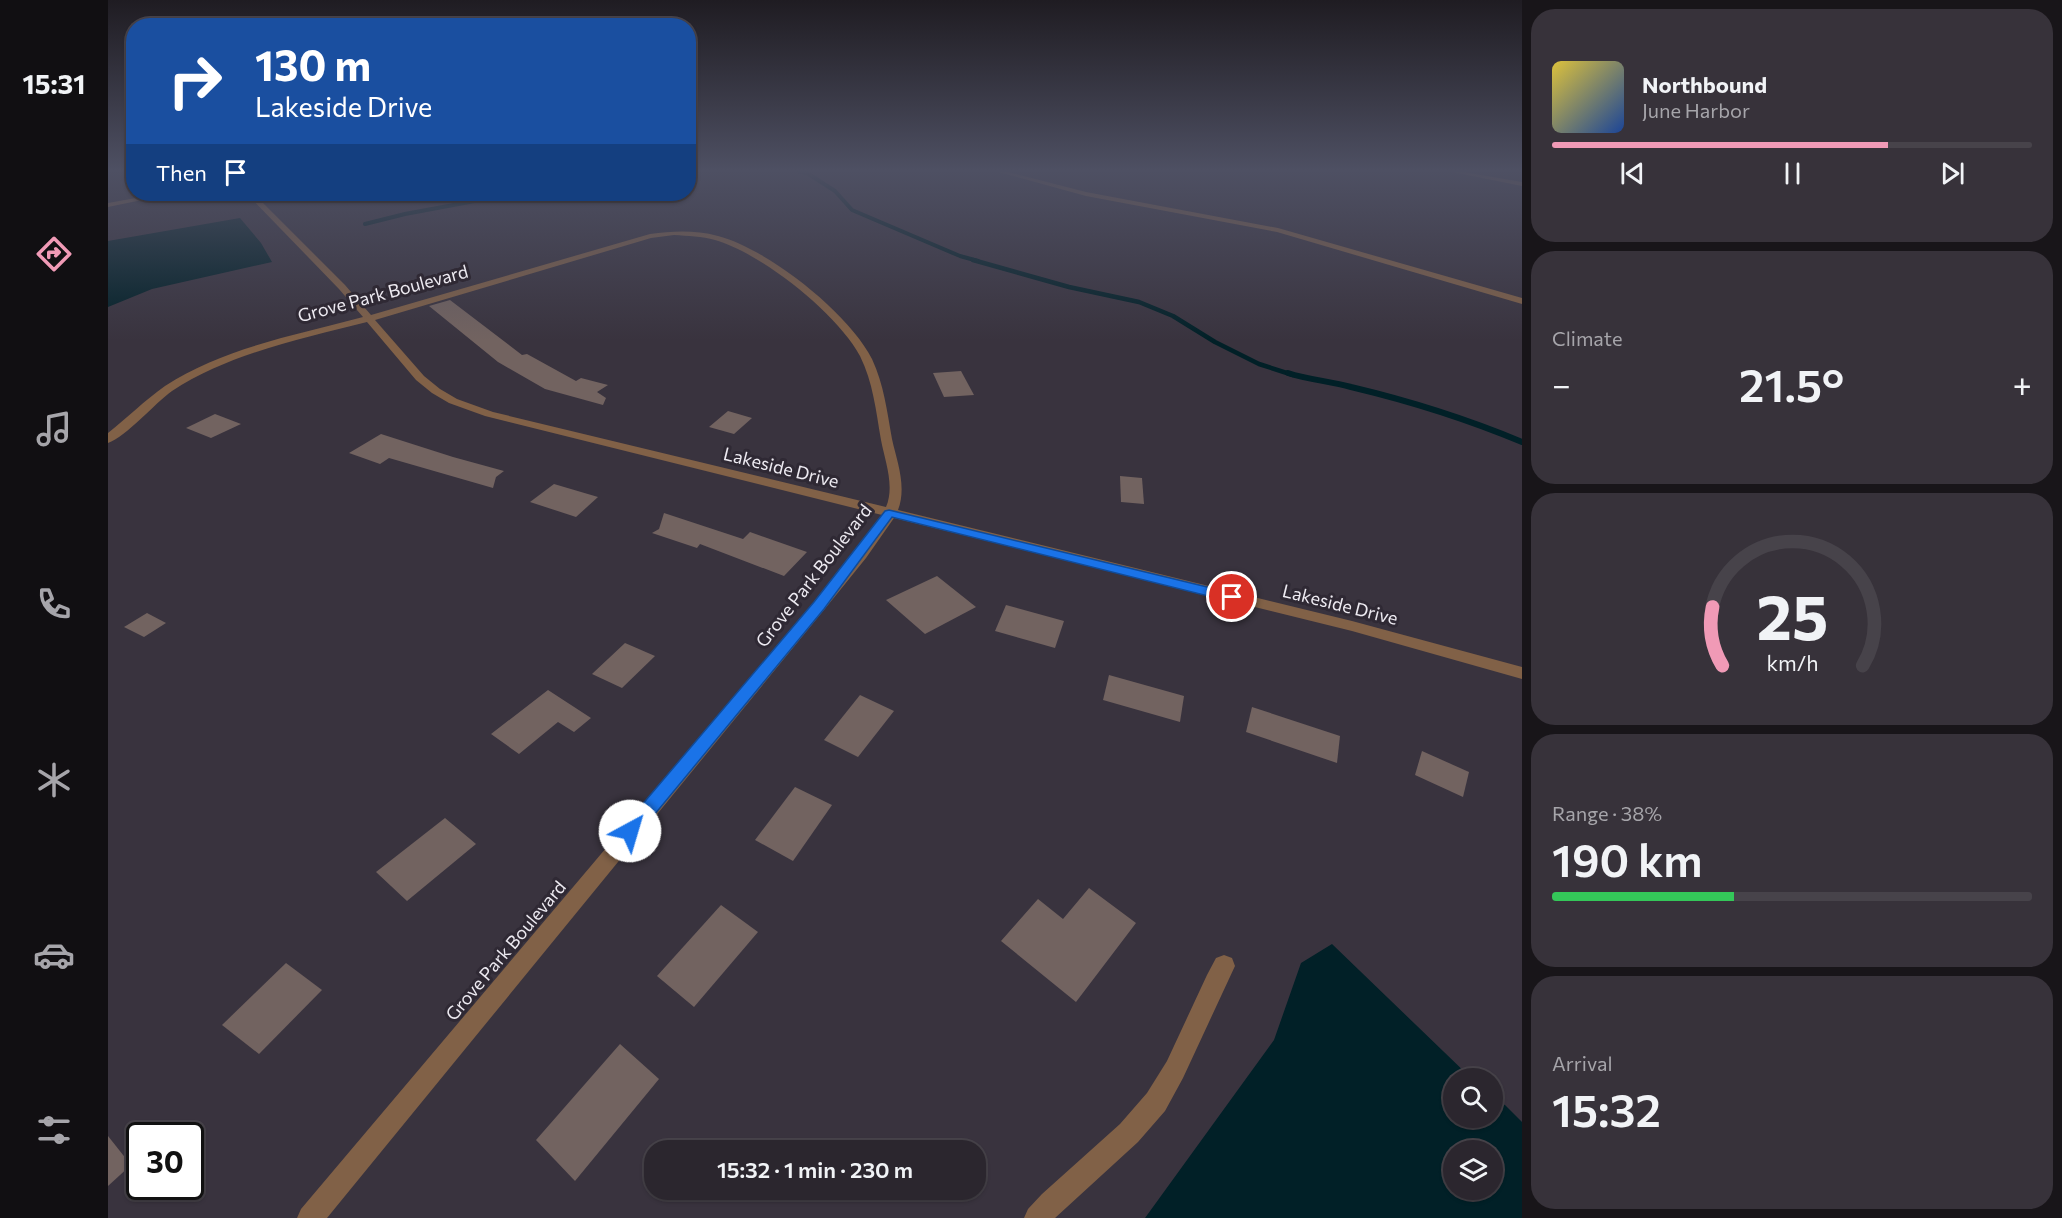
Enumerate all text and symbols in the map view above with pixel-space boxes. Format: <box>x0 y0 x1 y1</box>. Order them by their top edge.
text: 130 m <box>255 38 371 90</box>
icon: right <box>156 42 234 120</box>
text: 15:31 <box>22 67 86 100</box>
text: Northbound <box>1642 71 1767 98</box>
text: Lakeside Drive <box>255 90 432 123</box>
text: June Harbor <box>1642 98 1750 122</box>
icon: arrive <box>219 156 252 189</box>
icon: previous <box>1616 157 1649 190</box>
icon: pause <box>1776 157 1809 190</box>
icon: next <box>1936 157 1969 190</box>
text: Then <box>156 159 207 186</box>
icon: directions <box>33 233 75 275</box>
street label: Grove Park Boulevard <box>295 260 470 326</box>
text: Climate <box>1552 326 1622 350</box>
text: 21.5° <box>1739 356 1844 411</box>
text: − <box>1552 363 1571 404</box>
text: + <box>2013 363 2032 404</box>
icon: music <box>33 408 75 450</box>
street label: Lakeside Drive <box>721 442 841 492</box>
street label: Grove Park Boulevard <box>751 499 876 651</box>
pin <box>1206 571 1257 622</box>
text: 25 <box>1756 577 1828 653</box>
street label: Lakeside Drive <box>1280 579 1400 629</box>
icon: arrive <box>1215 580 1248 613</box>
icon: phone <box>33 583 75 625</box>
text: km/h <box>1766 649 1818 675</box>
icon: climate <box>33 759 75 801</box>
position arrow <box>598 799 662 863</box>
text: Range · 38% <box>1552 801 1662 825</box>
text: 190 km <box>1552 831 1703 886</box>
street label: Grove Park Boulevard <box>440 876 570 1025</box>
icon: car <box>33 934 75 976</box>
text: Arrival <box>1552 1051 1613 1075</box>
map controls <box>1443 1068 1503 1200</box>
button: search <box>1443 1068 1503 1128</box>
text: 15:32 <box>1552 1081 1661 1136</box>
icon: filters <box>33 1109 75 1151</box>
speed limit sign: 30 <box>126 1122 204 1200</box>
button: layers <box>1443 1140 1503 1200</box>
text: 15:32 · 1 min · 230 m <box>717 1156 913 1183</box>

